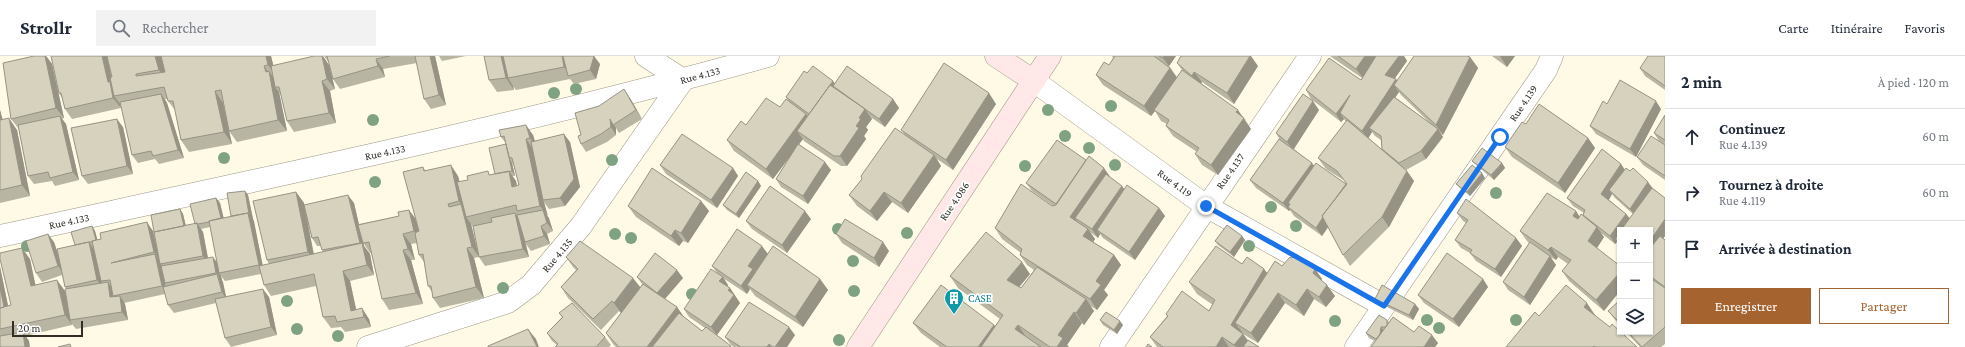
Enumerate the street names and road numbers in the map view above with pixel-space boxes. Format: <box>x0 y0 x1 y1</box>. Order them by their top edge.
street label: Rue 4.133 <box>679 64 721 86</box>
street label: Rue 4.139 <box>1506 83 1540 123</box>
street label: Rue 4.133 <box>364 142 406 162</box>
street label: Rue 4.137 <box>1213 151 1247 191</box>
street label: Rue 4.119 <box>1155 166 1195 200</box>
street label: Rue 4.086 <box>937 179 971 223</box>
street label: Rue 4.133 <box>48 211 90 231</box>
street label: Rue 4.135 <box>539 235 575 275</box>

